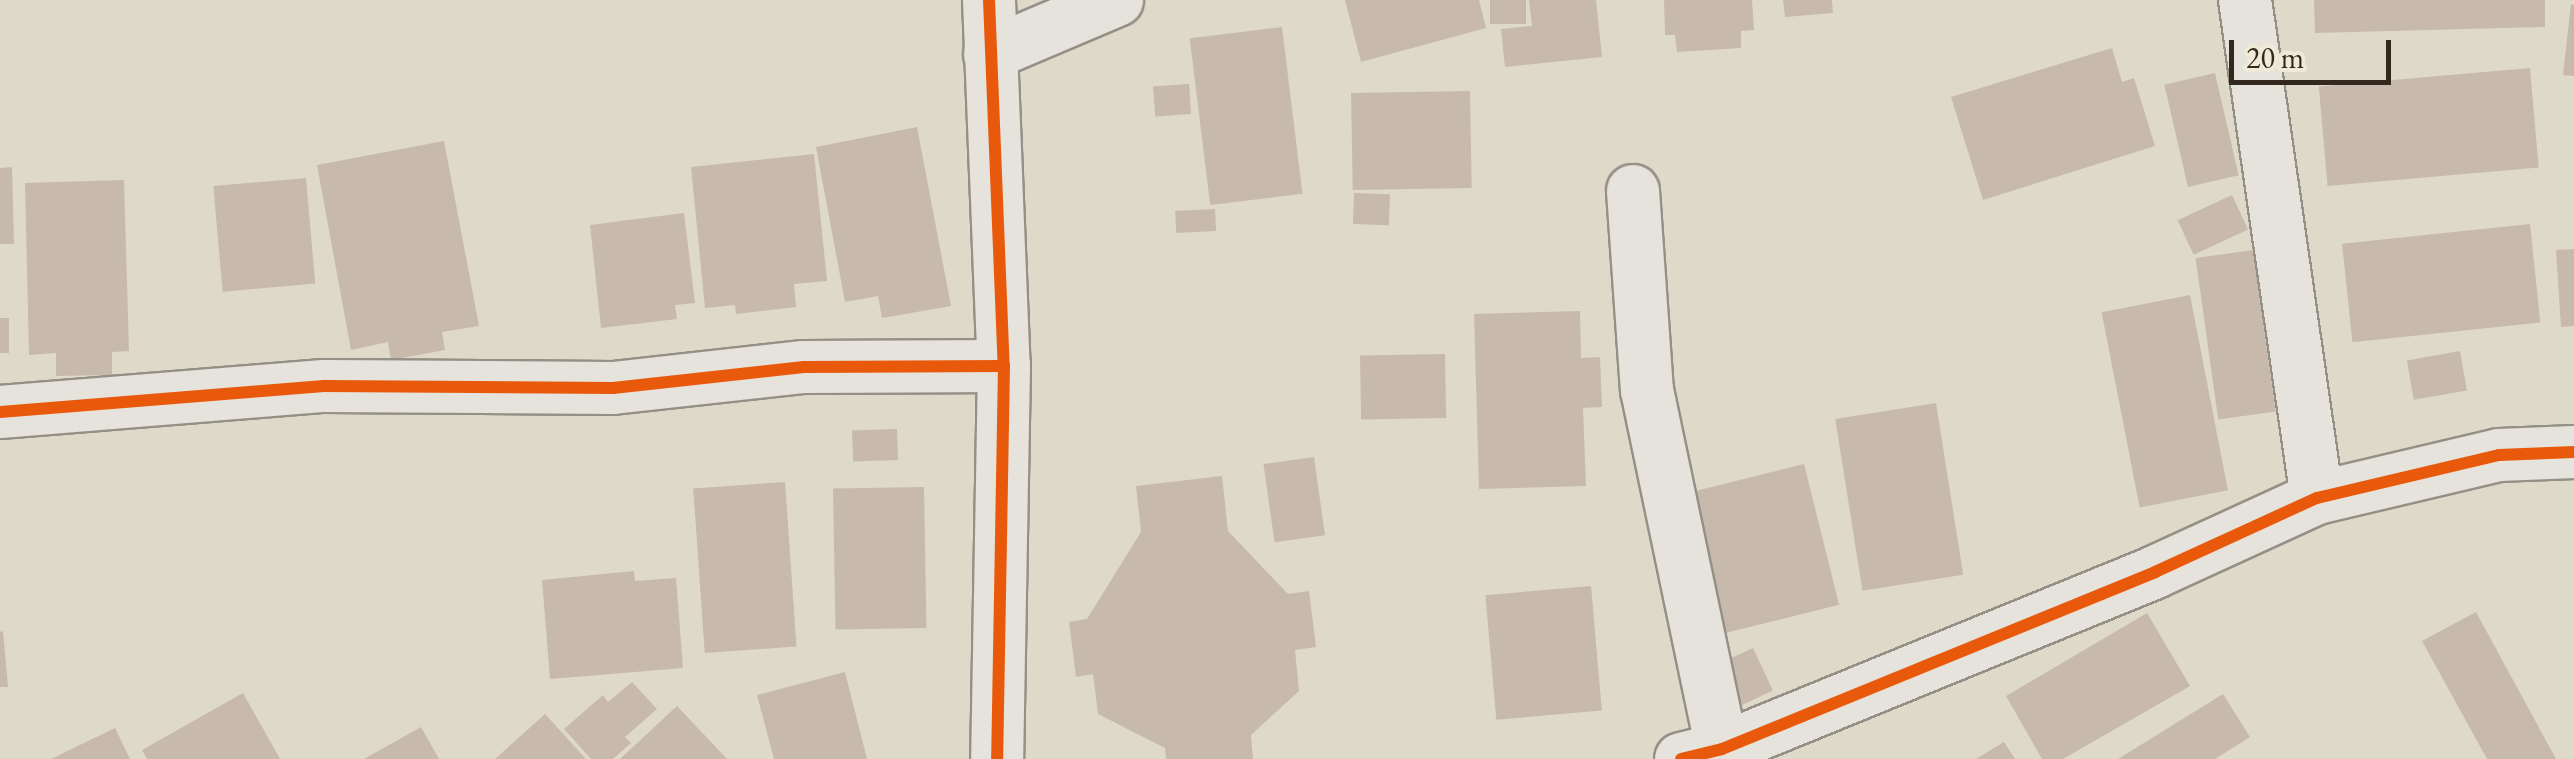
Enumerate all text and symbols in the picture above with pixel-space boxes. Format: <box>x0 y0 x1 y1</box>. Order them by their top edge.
scale bar <box>2234 20 2396 82</box>
text: 20 m <box>2246 38 2304 77</box>

